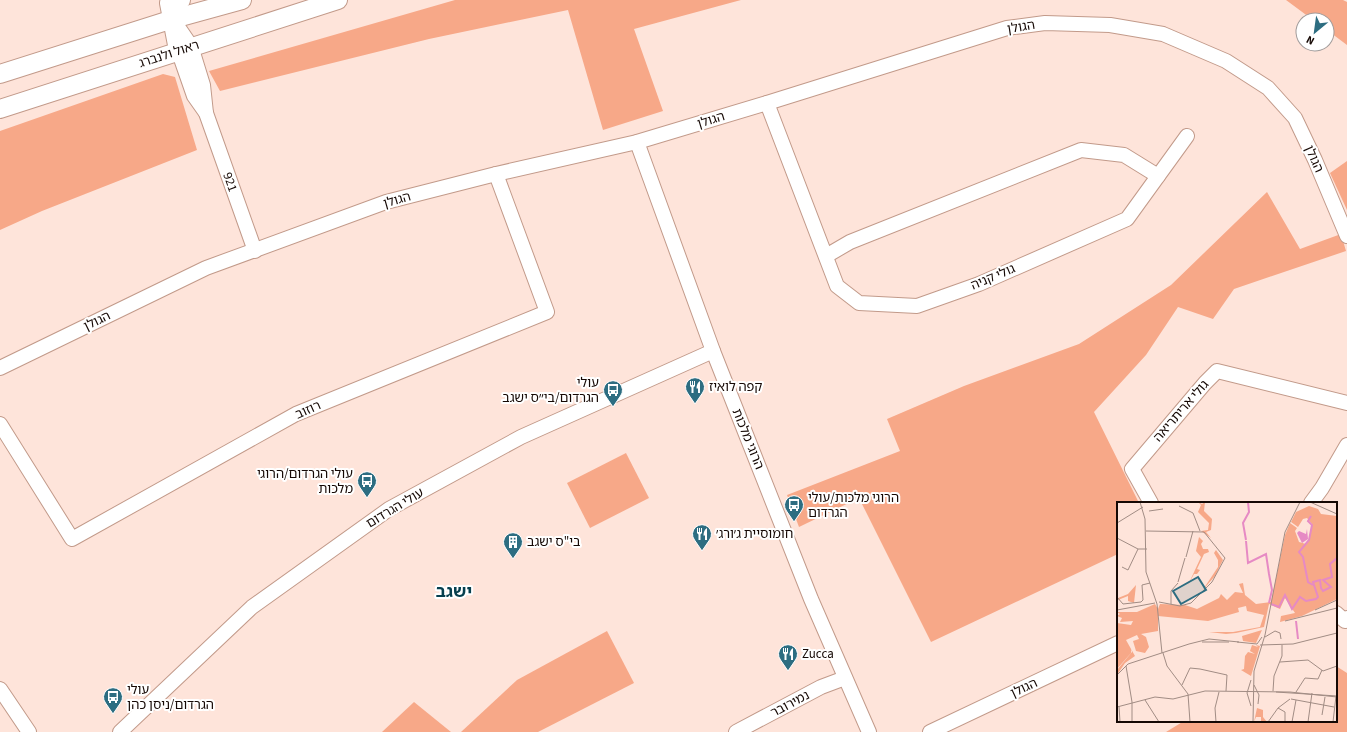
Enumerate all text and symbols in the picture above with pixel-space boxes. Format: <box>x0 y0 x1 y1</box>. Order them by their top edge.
north arrow <box>1295 12 1335 52</box>
street label: הגולן <box>1006 16 1036 38</box>
text: N <box>1304 32 1317 49</box>
street label: ראול ולנברג <box>136 36 202 72</box>
street label: הגולן <box>695 107 727 133</box>
street label: הגולן <box>1300 143 1328 175</box>
street label: 921 <box>218 170 242 194</box>
street label: הגולן <box>381 187 413 213</box>
street label: גולי קניה <box>968 260 1018 294</box>
street label: הגולן <box>80 307 114 335</box>
place label: עולי הגרדום/בי״ס ישגב <box>502 374 599 407</box>
restaurant icon: קפה לואיז <box>684 376 706 404</box>
street label: גולי אריתריאה <box>1149 376 1213 446</box>
place label: קפה לואיז <box>709 378 763 396</box>
bus stop icon: עולי הגרדום/בי״ס ישגב <box>602 379 624 407</box>
street label: רוזוב <box>292 396 324 424</box>
street label: הרוגי מלכות <box>728 406 768 472</box>
place label: עולי הגרדום/הרוגי מלכות <box>257 465 353 498</box>
bus stop icon: עולי הגרדום/הרוגי מלכות <box>356 470 378 498</box>
street label: עולי הגרדום <box>363 484 427 532</box>
place label: הרוגי מלכות/עולי הגרדום <box>808 489 899 522</box>
bus stop icon: הרוגי מלכות/עולי הגרדום <box>783 494 805 522</box>
inset map <box>1117 502 1337 722</box>
restaurant icon: חומוסיית ג׳ורג׳ <box>691 523 713 551</box>
place label: חומוסיית ג׳ורג׳ <box>716 525 793 543</box>
building icon: בי"ס ישגב <box>502 531 524 559</box>
place label: בי"ס ישגב <box>527 533 580 551</box>
district label: ישגב <box>436 580 472 604</box>
restaurant icon: Zucca <box>777 643 799 671</box>
place label: Zucca <box>802 645 834 663</box>
street label: הגולן <box>1008 674 1040 702</box>
place label: עולי הגרדום/ניסן כהן <box>127 681 214 714</box>
bus stop icon: עולי הגרדום/ניסן כהן <box>102 686 124 714</box>
street label: נמירובר <box>767 686 813 722</box>

